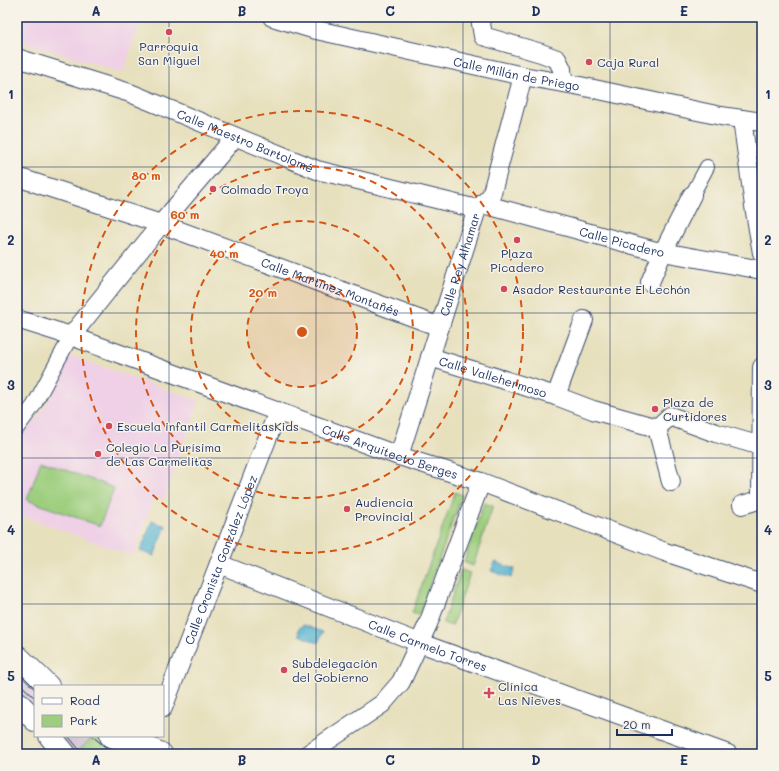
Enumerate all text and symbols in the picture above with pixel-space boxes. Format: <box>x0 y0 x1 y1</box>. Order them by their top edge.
text: A <box>91 2 101 19</box>
text: B <box>238 2 247 19</box>
text: C <box>385 2 395 19</box>
text: D <box>531 2 541 19</box>
text: E <box>680 2 688 19</box>
marker: Parroquia San Miguel <box>164 27 174 37</box>
place label: Parroquia San Miguel <box>138 38 200 68</box>
street label: Calle Millán de Priego <box>452 53 581 94</box>
place label: Caja Rural <box>597 54 659 70</box>
marker: Caja Rural <box>584 57 594 67</box>
text: 1 <box>8 85 14 102</box>
text: 1 <box>765 85 771 102</box>
street label: Calle Maestro Bartolomé <box>175 105 316 176</box>
text: 80 m <box>131 167 161 183</box>
place label: Colmado Troya <box>221 181 309 197</box>
marker: Colmado Troya <box>208 184 218 194</box>
text: 60 m <box>171 206 199 222</box>
street label: Calle Rey Alhamar <box>436 211 483 318</box>
street label: Calle Picadero <box>578 223 666 260</box>
text: 2 <box>7 231 15 248</box>
text: 2 <box>764 231 772 248</box>
marker: Plaza Picadero <box>512 235 522 245</box>
text: 40 m <box>209 245 239 261</box>
place label: Plaza Picadero <box>490 245 544 275</box>
street label: Calle Martínez Montañés <box>259 254 402 319</box>
place label: Asador Restaurante El Lechón <box>512 281 690 297</box>
text: 20 m <box>249 284 277 300</box>
marker: Asador Restaurante El Lechón <box>499 284 509 294</box>
centre of rings <box>295 325 309 339</box>
street label: Calle Vallehermoso <box>437 352 549 401</box>
text: 3 <box>7 376 15 393</box>
text: 3 <box>764 376 772 393</box>
place label: Plaza de Curtidores <box>663 394 727 424</box>
marker: Plaza de Curtidores <box>650 404 660 414</box>
place label: Escuela infantil CarmelitasKids <box>117 418 299 434</box>
marker: Escuela infantil CarmelitasKids <box>104 421 114 431</box>
street label: Calle Arquitecto Berges <box>320 421 460 482</box>
place label: Colegio La Purísima de Las Carmelitas <box>106 439 222 469</box>
marker: Colegio La Purísima de Las Carmelitas <box>93 449 103 459</box>
street label: Calle Cronista González López <box>180 472 261 647</box>
place label: Audiencia Provincial <box>355 494 413 524</box>
marker: Audiencia Provincial <box>342 504 352 514</box>
text: 4 <box>7 521 15 538</box>
text: 4 <box>764 521 772 538</box>
street label: Calle Carmelo Torres <box>366 616 490 675</box>
place label: Subdelegación del Gobierno <box>292 655 377 685</box>
marker: Subdelegación del Gobierno <box>279 665 289 675</box>
text: 5 <box>7 667 15 684</box>
text: 5 <box>764 667 772 684</box>
place label: Clínica Las Nieves <box>498 678 561 708</box>
legend <box>34 685 164 737</box>
marker: Clínica Las Nieves <box>483 687 495 699</box>
text: Road <box>70 692 100 708</box>
scale bar <box>617 711 672 737</box>
text: Park <box>70 712 97 728</box>
text: 20 m <box>623 716 651 732</box>
text: A <box>91 751 101 768</box>
text: B <box>238 751 247 768</box>
text: C <box>385 751 395 768</box>
text: D <box>531 751 541 768</box>
text: E <box>680 751 688 768</box>

